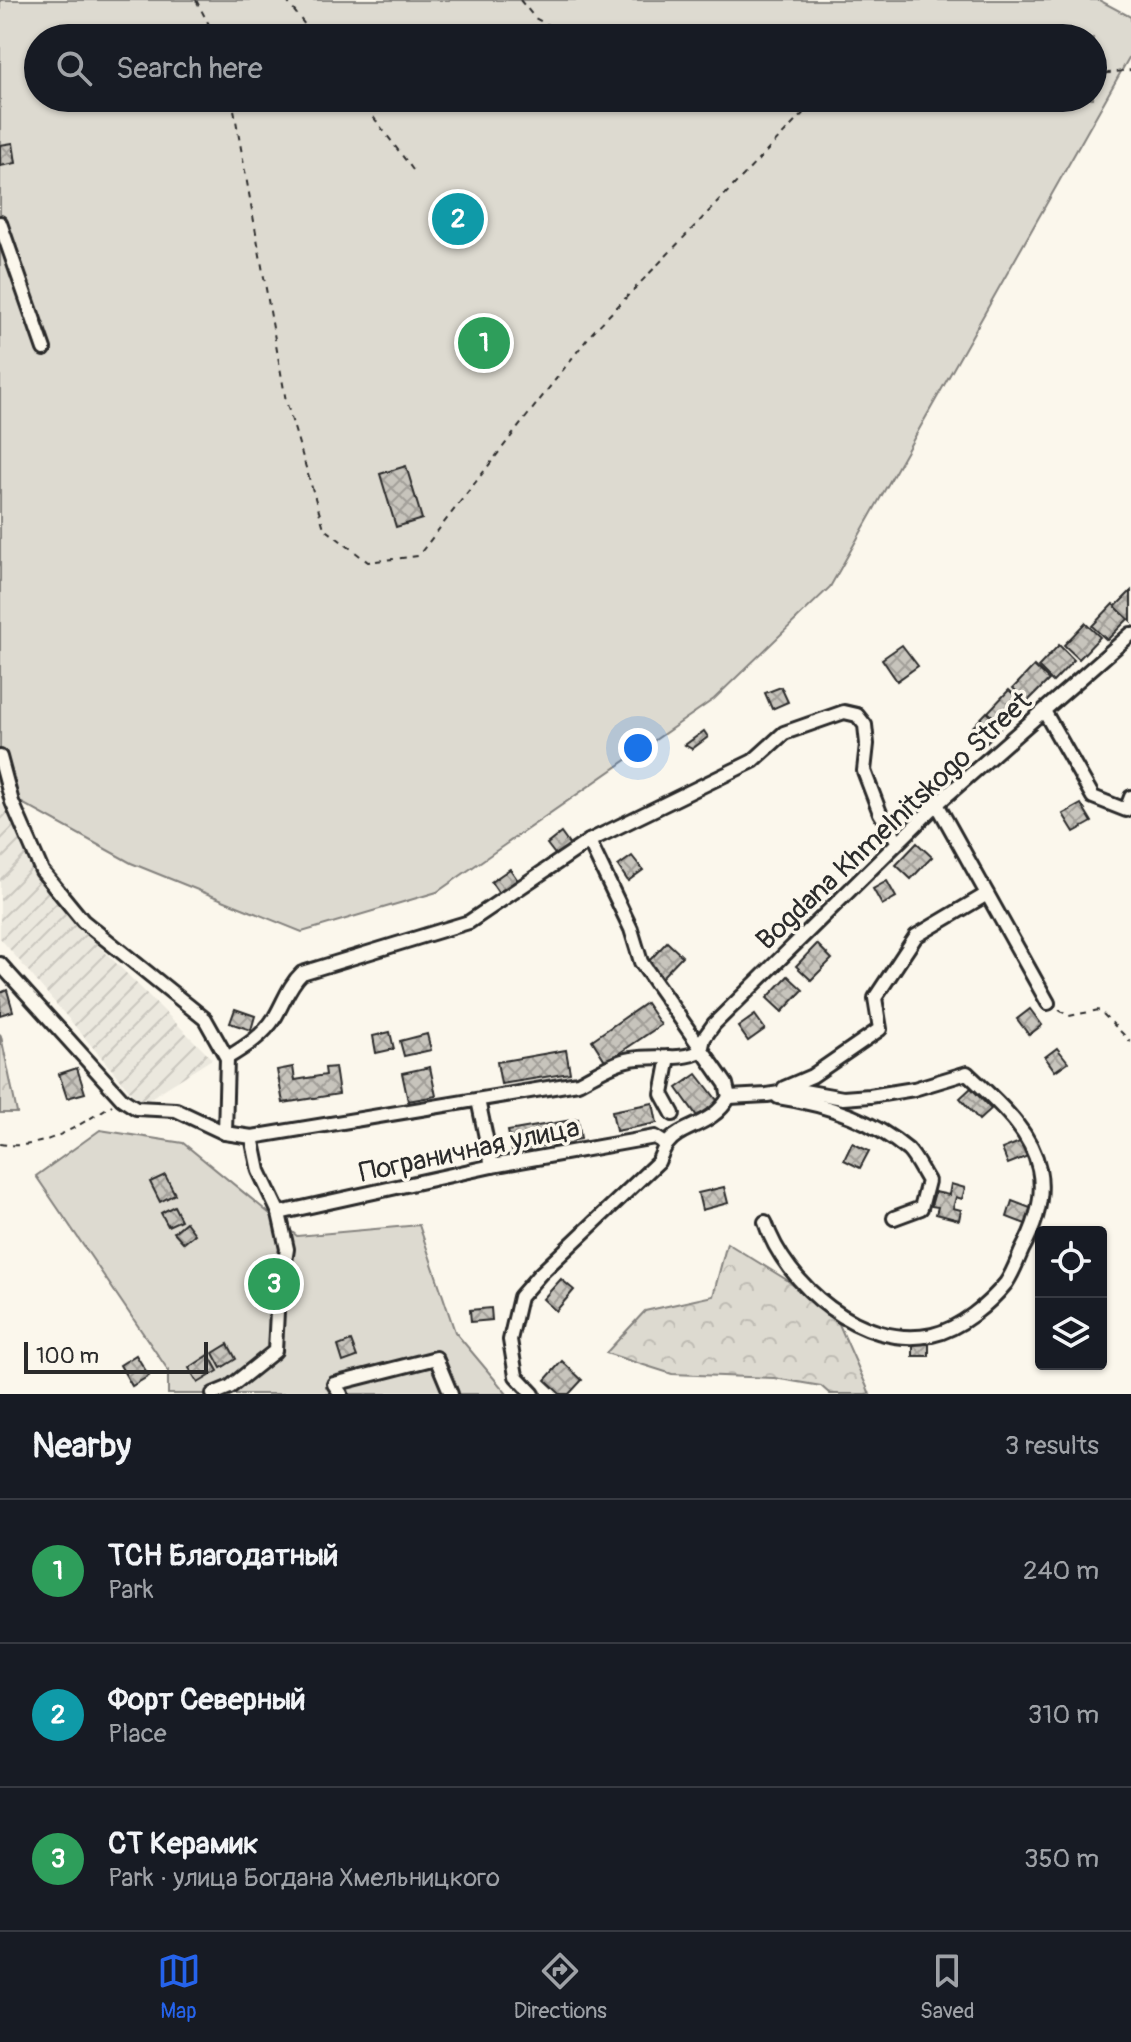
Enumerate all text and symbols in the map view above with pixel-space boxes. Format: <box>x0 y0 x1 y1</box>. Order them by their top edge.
search box <box>24 24 1107 112</box>
icon: search <box>52 46 96 90</box>
text: Search here <box>116 50 263 87</box>
pin: 2 <box>432 189 484 249</box>
pin: 1 <box>458 313 510 373</box>
street label: Bogdana Khmelnitskogo Street <box>749 684 1039 958</box>
your location <box>618 728 658 768</box>
street label: Пограничная улица <box>356 1110 583 1191</box>
map controls <box>1035 1226 1107 1370</box>
button: locate <box>1035 1226 1107 1298</box>
pin: 3 <box>248 1254 300 1314</box>
button: layers <box>1035 1298 1107 1370</box>
scale bar <box>24 1338 208 1374</box>
text: 100 m <box>36 1342 99 1370</box>
text: Nearby <box>32 1425 131 1468</box>
text: 3 results <box>1005 1430 1099 1462</box>
text: ТСН Благодатный <box>108 1537 338 1574</box>
text: 1 <box>53 1555 63 1587</box>
text: 240 m <box>1023 1555 1099 1587</box>
text: Park <box>108 1574 154 1606</box>
text: Форт Северный <box>108 1681 306 1718</box>
text: 2 <box>51 1699 65 1731</box>
text: 310 m <box>1028 1699 1099 1731</box>
text: Place <box>108 1718 167 1750</box>
text: СТ Керамик <box>108 1825 258 1862</box>
text: 3 <box>51 1843 65 1875</box>
text: 350 m <box>1024 1843 1099 1875</box>
text: Park · улица Богдана Хмельницкого <box>108 1862 500 1894</box>
tab: Map <box>157 1949 201 2025</box>
tab: Directions <box>514 1949 607 2025</box>
tab: Saved <box>920 1949 974 2025</box>

